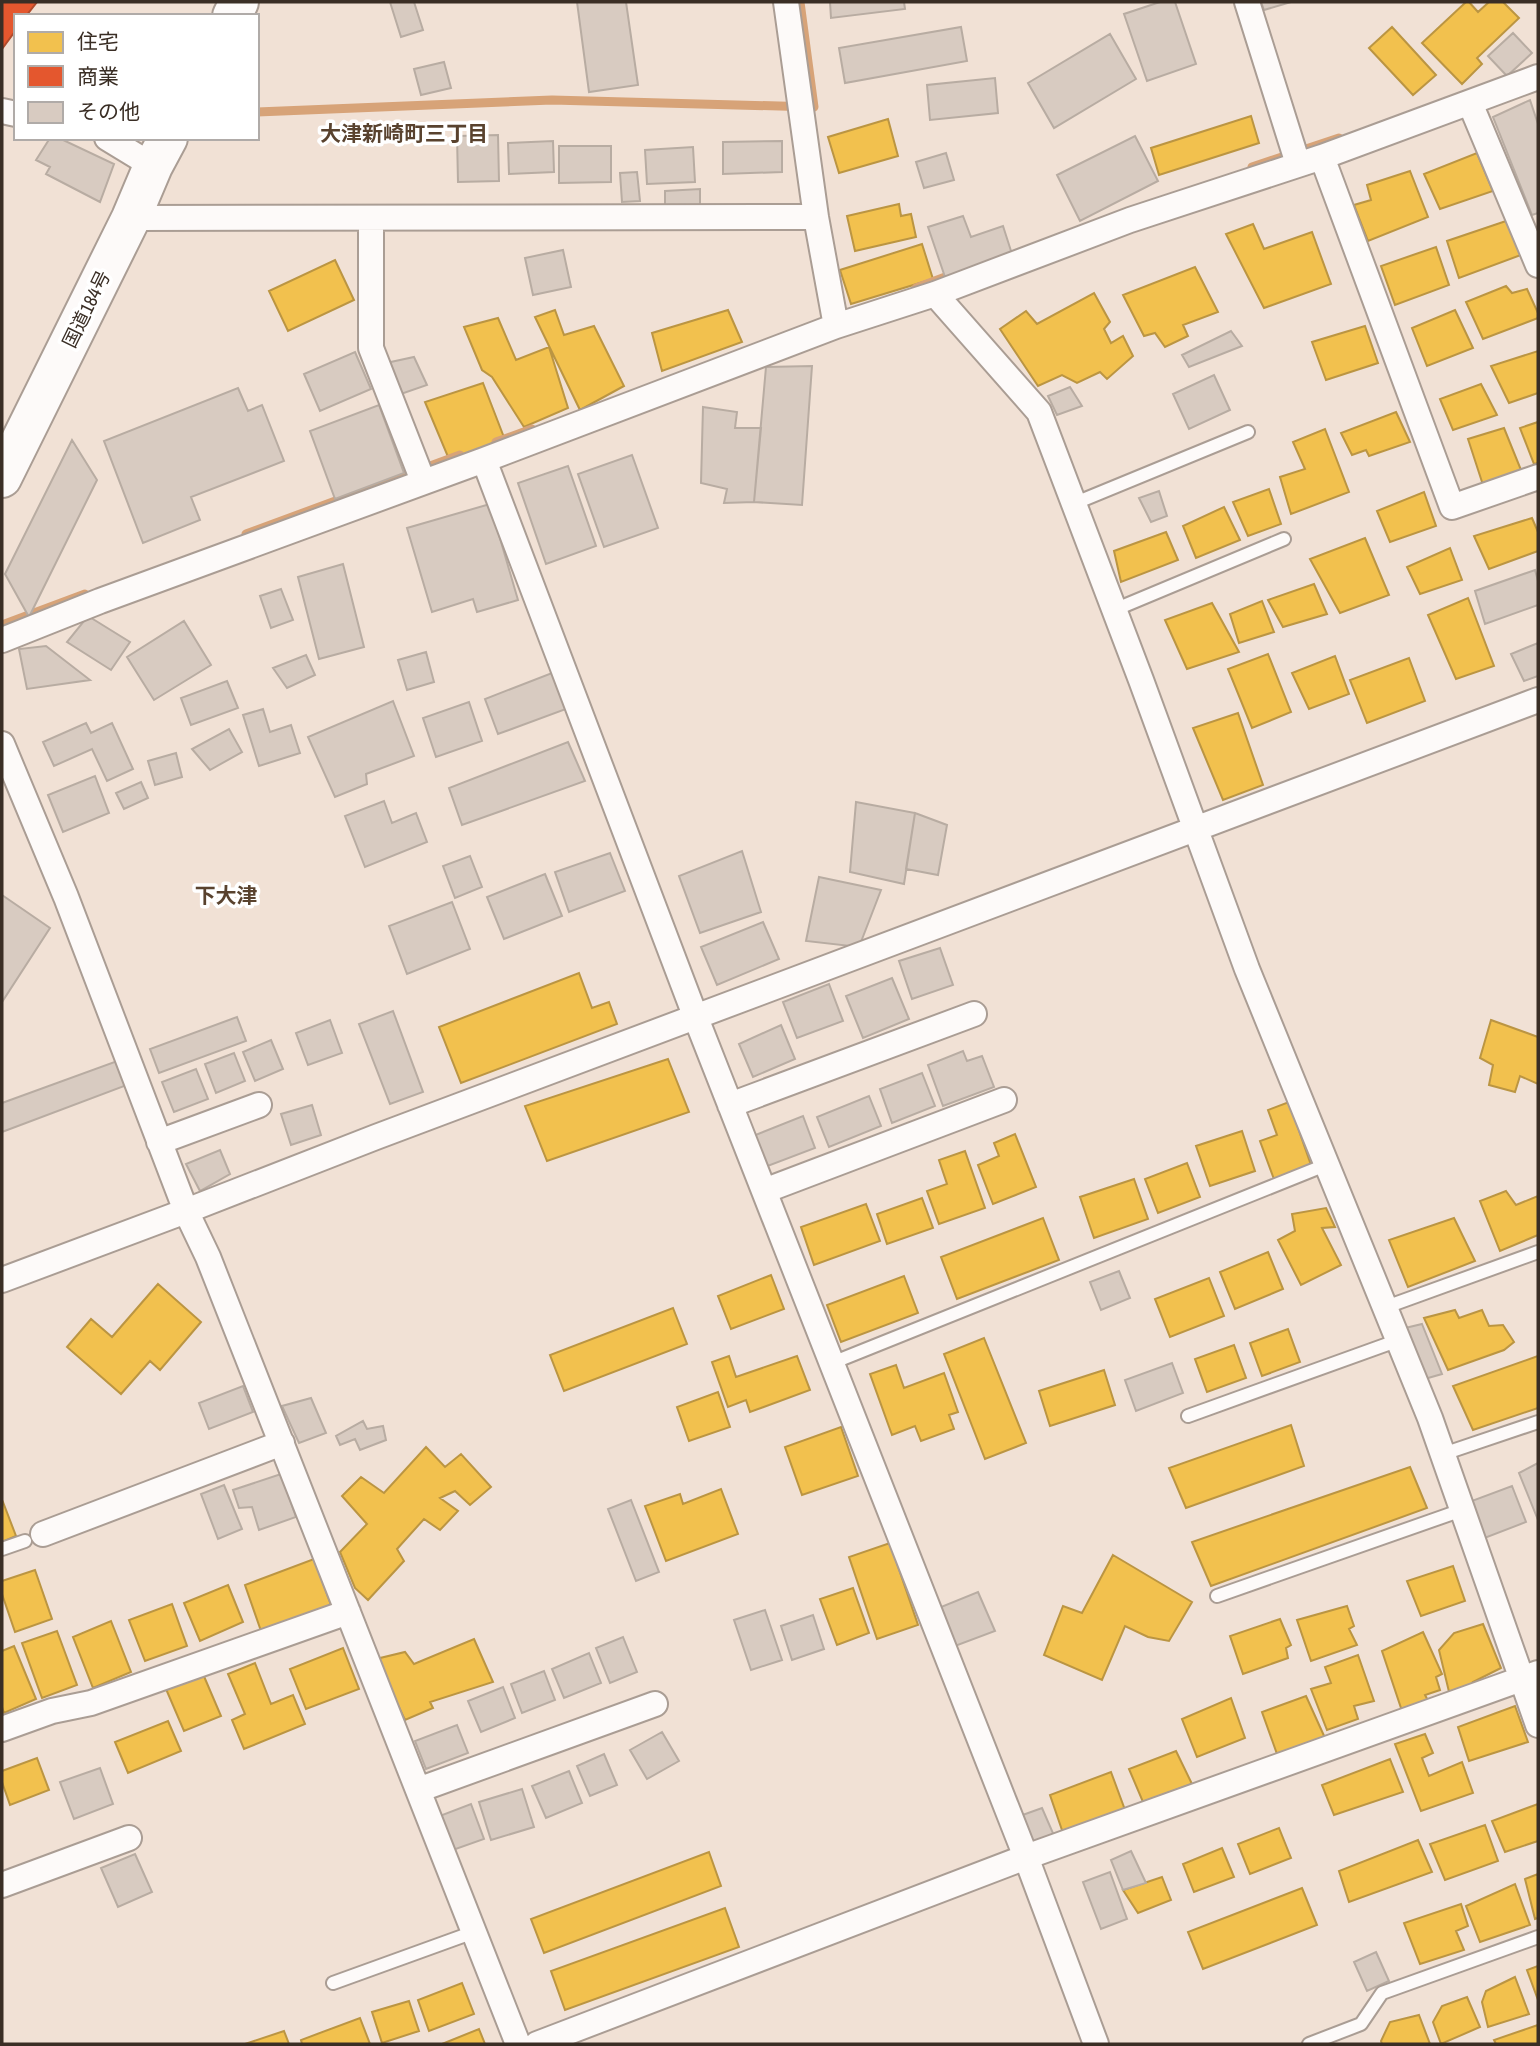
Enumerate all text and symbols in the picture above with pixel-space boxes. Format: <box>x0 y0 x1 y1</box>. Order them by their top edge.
legend <box>14 14 259 140</box>
text: 住宅 <box>77 27 119 56</box>
text: 商業 <box>77 62 119 91</box>
text: その他 <box>77 97 140 126</box>
district label: 大津新崎町三丁目 <box>320 119 488 148</box>
street label: 国道184号 <box>56 266 116 352</box>
district label: 下大津 <box>195 881 258 910</box>

